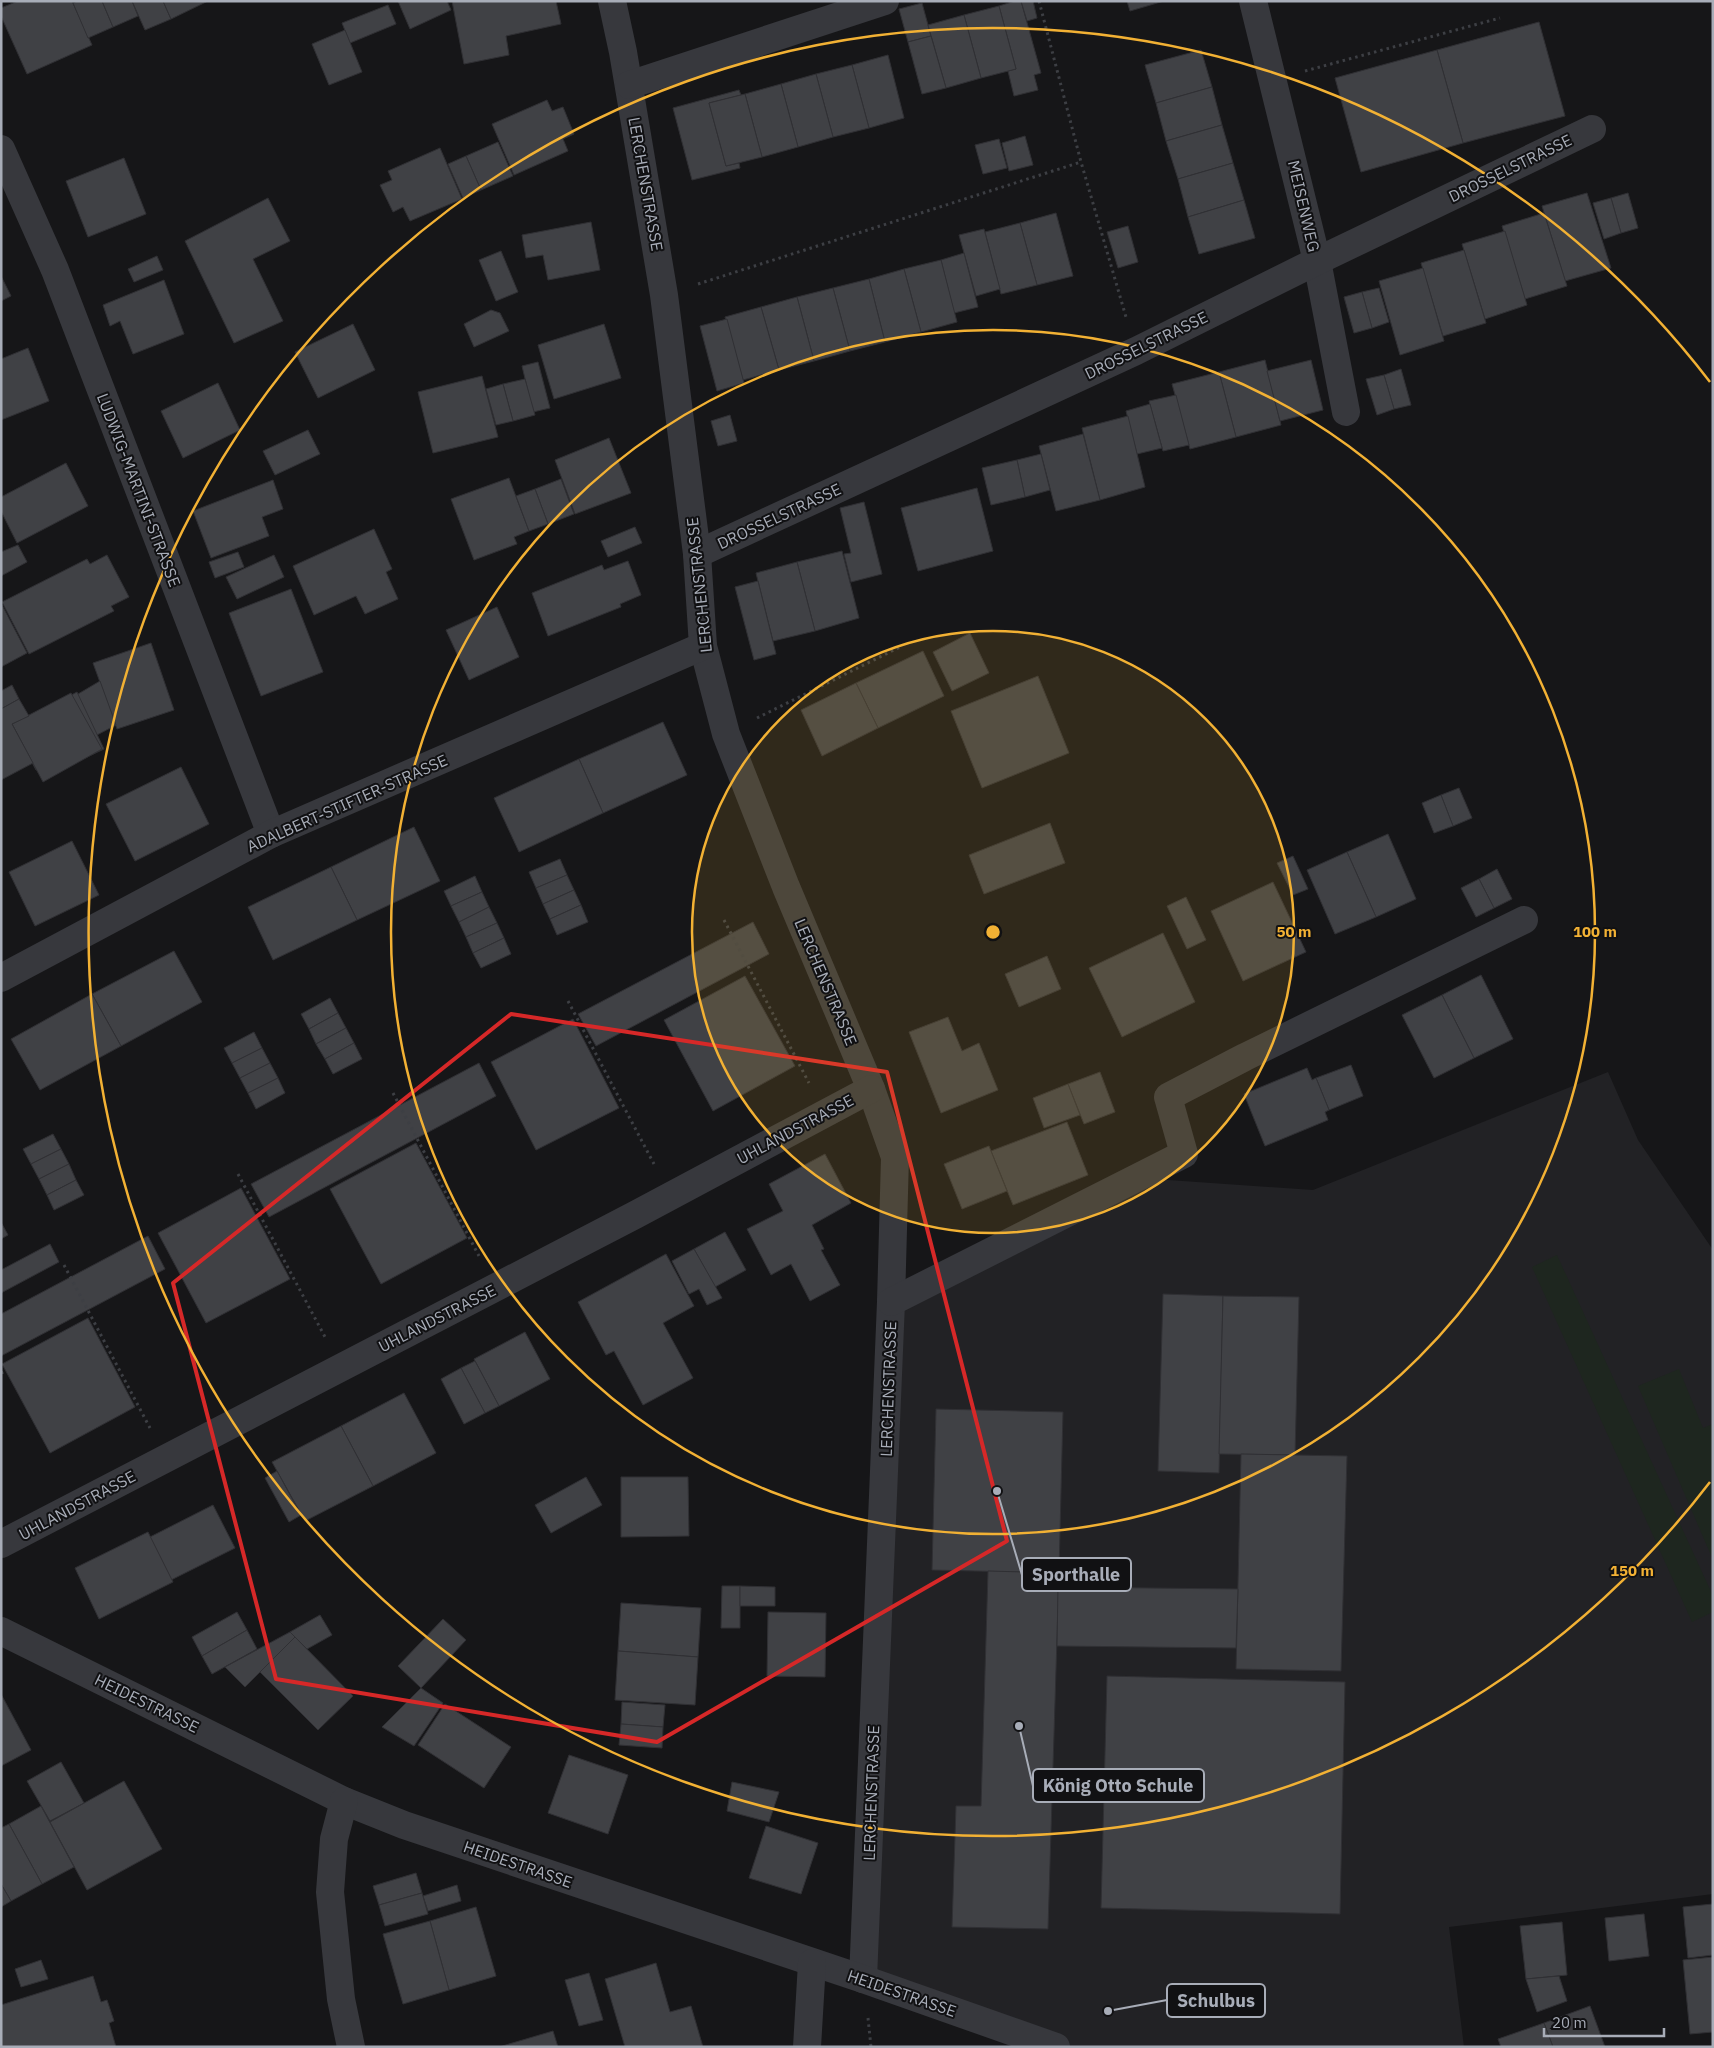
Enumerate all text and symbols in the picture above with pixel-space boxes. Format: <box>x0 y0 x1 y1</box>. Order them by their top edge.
street label: LERCHENSTRASSE <box>624 115 668 253</box>
street label: DROSSELSTRASSE <box>1445 130 1575 206</box>
street label: MEISENWEG <box>1284 158 1324 254</box>
street label: DROSSELSTRASSE <box>1081 307 1211 383</box>
street label: LUDWIG-MARTINI-STRASSE <box>93 390 185 590</box>
street label: DROSSELSTRASSE <box>714 479 844 553</box>
street label: LERCHENSTRASSE <box>682 516 716 654</box>
street label: ADALBERT-STIFTER-STRASSE <box>244 750 450 856</box>
street label: LERCHENSTRASSE <box>790 916 862 1048</box>
text: 50 m <box>1277 922 1311 941</box>
text: 100 m <box>1573 922 1617 941</box>
centre of rings <box>984 923 1002 941</box>
street label: UHLANDSTRASSE <box>733 1090 857 1168</box>
street label: UHLANDSTRASSE <box>375 1280 499 1356</box>
street label: LERCHENSTRASSE <box>876 1321 900 1457</box>
street label: UHLANDSTRASSE <box>15 1466 139 1544</box>
callout: Sporthalle <box>1022 1558 1131 1591</box>
text: 150 m <box>1610 1561 1654 1580</box>
text: Sporthalle <box>1032 1563 1120 1586</box>
street label: HEIDESTRASSE <box>92 1669 202 1737</box>
street label: LERCHENSTRASSE <box>859 1725 883 1861</box>
callout: König Otto Schule <box>1033 1769 1204 1802</box>
text: König Otto Schule <box>1043 1774 1193 1797</box>
street label: HEIDESTRASSE <box>461 1836 575 1892</box>
street label: HEIDESTRASSE <box>845 1965 959 2021</box>
callout: Schulbus <box>1167 1984 1265 2017</box>
text: Schulbus <box>1177 1989 1255 2012</box>
scale bar <box>1544 2006 1664 2038</box>
text: 20 m <box>1552 2013 1587 2032</box>

